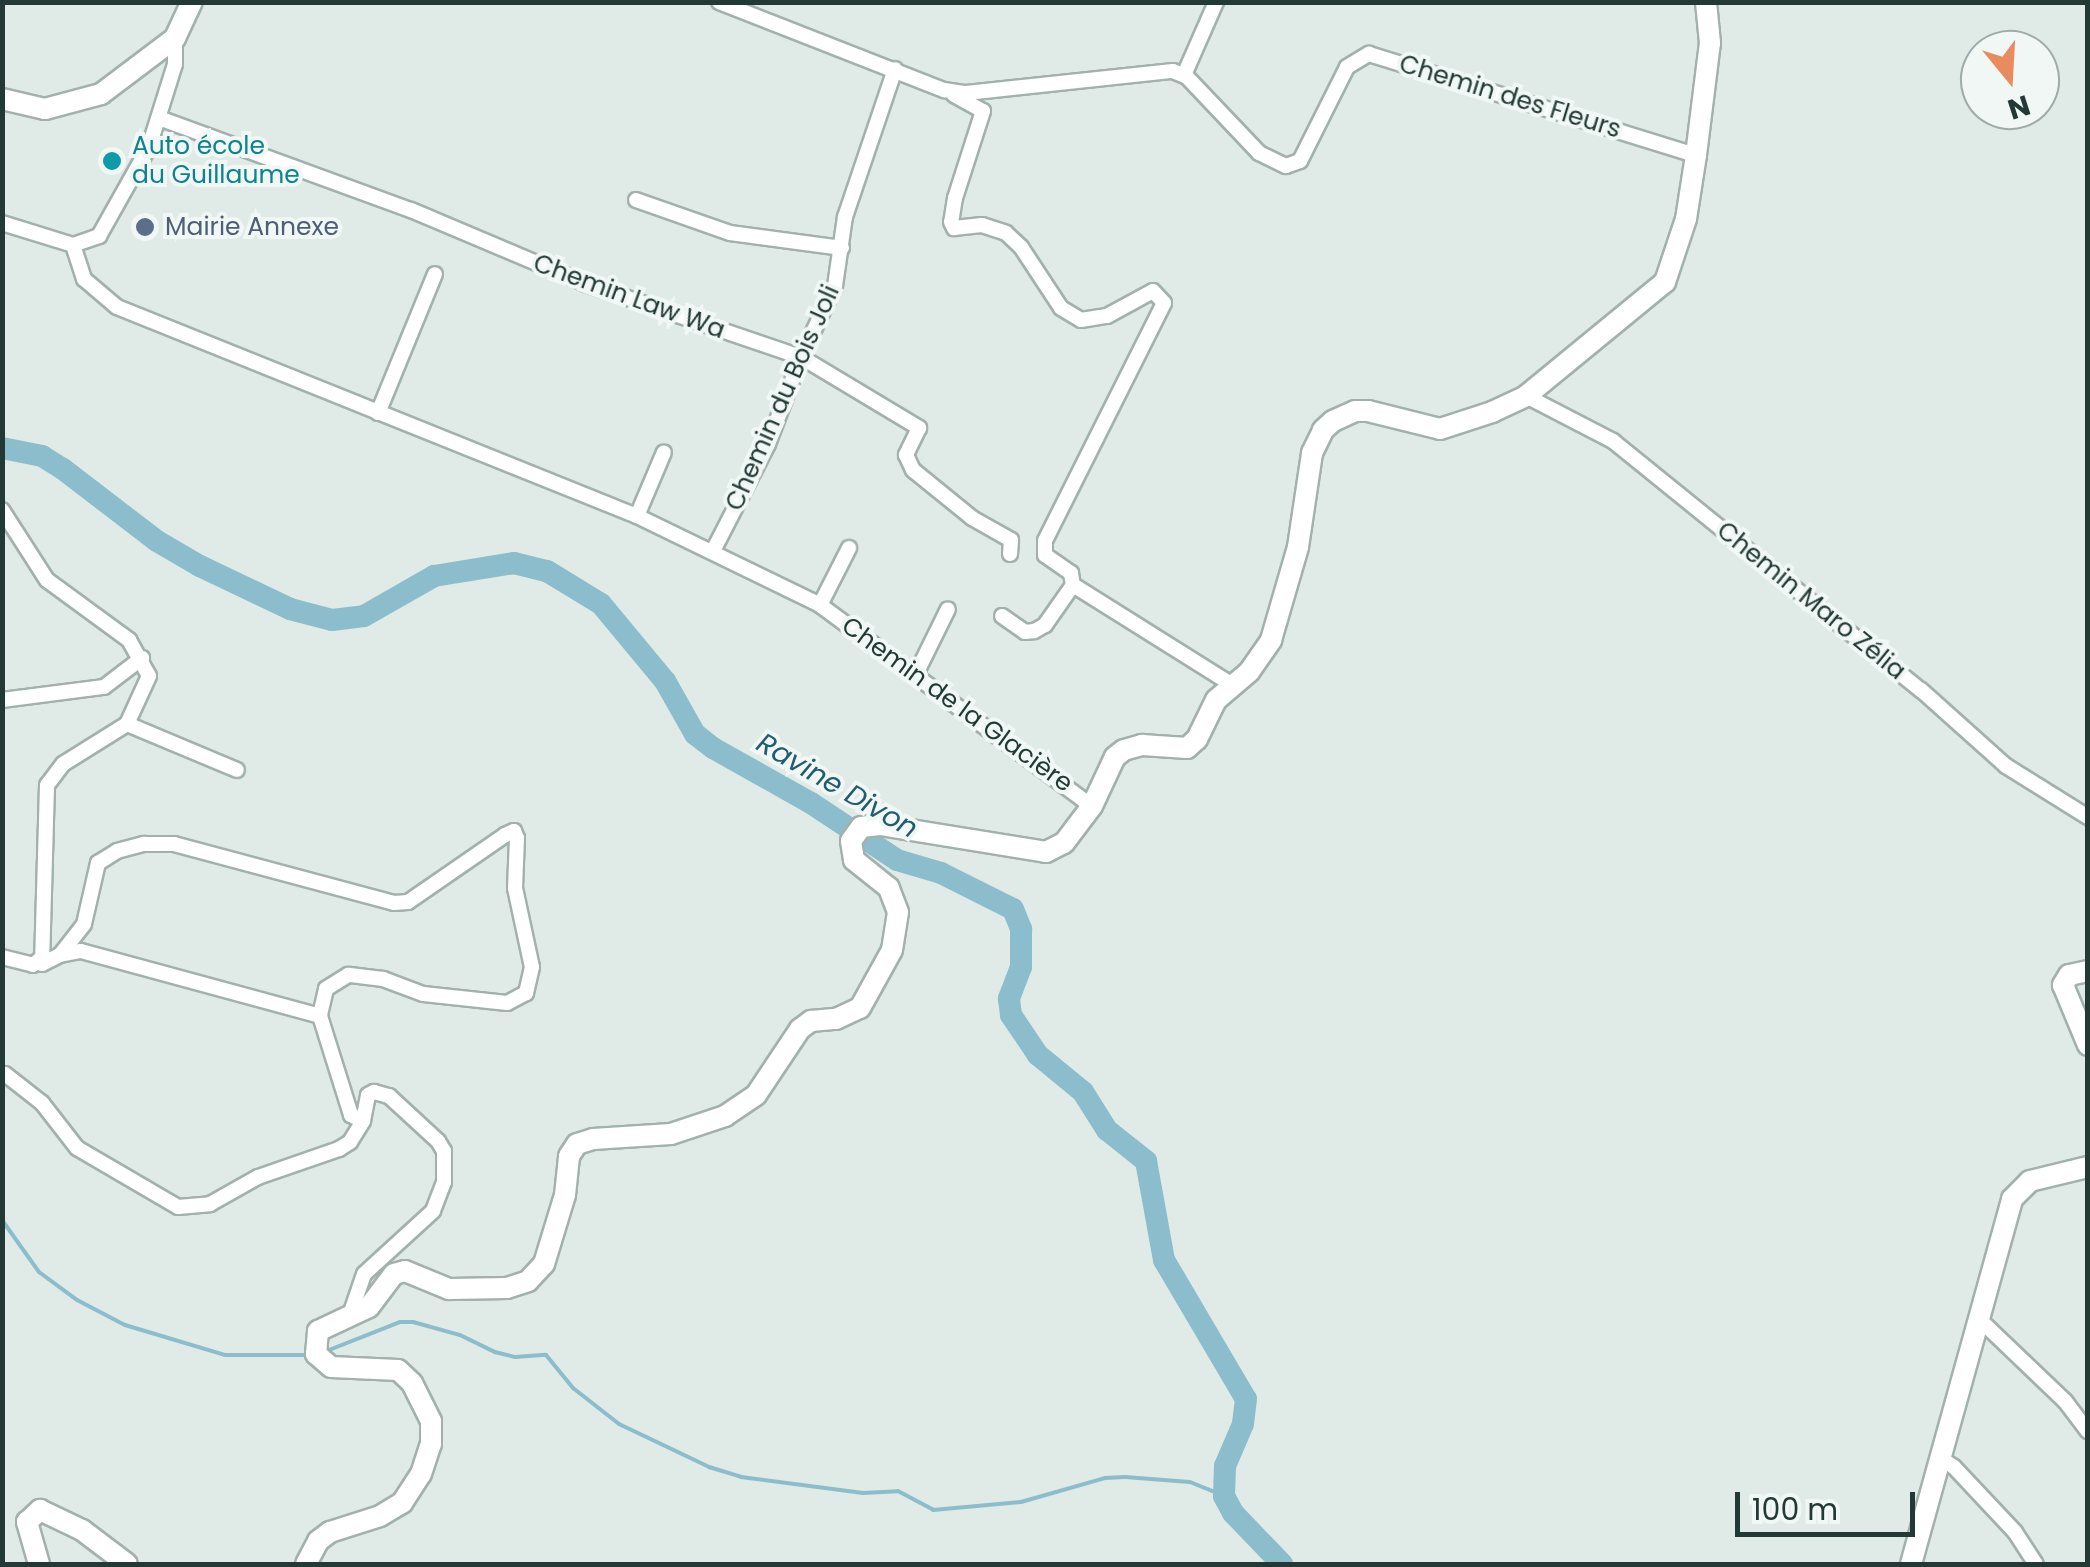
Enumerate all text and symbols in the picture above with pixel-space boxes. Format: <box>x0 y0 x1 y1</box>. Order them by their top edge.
north arrow <box>1960 30 2060 130</box>
street label: Chemin des Fleurs <box>1396 49 1624 145</box>
text: N <box>2003 85 2035 129</box>
place label: Auto école du Guillaume <box>132 132 300 191</box>
marker: Auto école du Guillaume <box>101 150 123 172</box>
place label: Mairie Annexe <box>165 212 339 242</box>
marker: Mairie Annexe <box>134 216 156 238</box>
street label: Chemin Law Wa <box>529 248 729 346</box>
street label: Chemin du Bois Joli <box>720 281 846 515</box>
street label: Chemin Maro Zélia <box>1711 516 1911 686</box>
street label: Chemin de la Glacière <box>836 611 1078 799</box>
water label: Ravine Divon <box>750 726 924 846</box>
scale bar <box>1740 1472 1920 1534</box>
text: 100 m <box>1752 1488 1838 1531</box>

